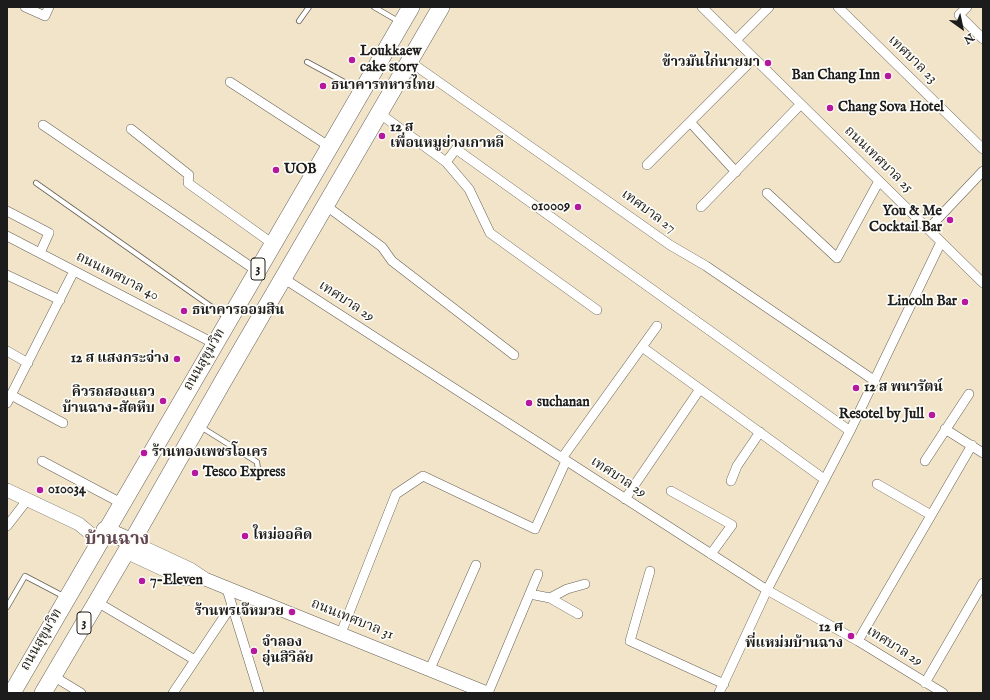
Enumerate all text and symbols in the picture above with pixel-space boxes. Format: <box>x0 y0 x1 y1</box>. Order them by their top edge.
north arrow <box>942 8 982 48</box>
text: N <box>961 30 976 47</box>
street label: เทศบาล 23 <box>884 32 940 88</box>
place label: Loukkaew cake story <box>360 44 421 76</box>
marker: Loukkaew cake story <box>347 55 357 65</box>
place label: ข้าวมันไก่นายมา <box>662 55 760 71</box>
marker: ข้าวมันไก่นายมา <box>763 58 773 68</box>
place label: Ban Chang Inn <box>792 68 880 84</box>
marker: Ban Chang Inn <box>883 71 893 81</box>
place label: ธนาคารทหารไทย <box>331 78 435 94</box>
marker: ธนาคารทหารไทย <box>318 81 328 91</box>
place label: Chang Sova Hotel <box>838 100 944 116</box>
marker: Chang Sova Hotel <box>825 103 835 113</box>
place label: 12 ส เพื่อนหมูย่างเกาหลี <box>390 120 504 152</box>
street label: ถนนเทศบาล 25 <box>840 123 916 197</box>
marker: 12 ส เพื่อนหมูย่างเกาหลี <box>377 131 387 141</box>
place label: UOB <box>284 162 316 178</box>
marker: UOB <box>271 165 281 175</box>
street label: เทศบาล 27 <box>618 187 678 237</box>
place label: 010009 <box>531 199 570 215</box>
marker: 010009 <box>573 202 583 212</box>
place label: You & Me Cocktail Bar <box>869 204 942 236</box>
marker: You & Me Cocktail Bar <box>945 215 955 225</box>
street label: ถนนเทศบาล 40 <box>73 249 161 305</box>
road number: 3 <box>251 258 265 280</box>
street label: เทศบาล 29 <box>315 278 377 326</box>
place label: Lincoln Bar <box>888 294 957 310</box>
marker: Lincoln Bar <box>960 297 970 307</box>
place label: ธนาคารออมสิน <box>192 303 284 319</box>
marker: ธนาคารออมสิน <box>179 306 189 316</box>
street label: ถนนสุขุมวิท <box>180 326 230 394</box>
place label: 12 ส แสงกระจ่าง <box>71 351 169 367</box>
marker: 12 ส แสงกระจ่าง <box>172 354 182 364</box>
place label: 12 ส พนารัตน์ <box>864 380 943 396</box>
marker: 12 ส พนารัตน์ <box>851 383 861 393</box>
place label: คิวรถสองแถว บ้านฉาง-สัตหีบ <box>62 385 155 418</box>
place label: suchanan <box>537 395 590 411</box>
marker: คิวรถสองแถว บ้านฉาง-สัตหีบ <box>158 396 168 406</box>
marker: suchanan <box>524 398 534 408</box>
place label: Resotel by Jull <box>839 407 924 423</box>
marker: Resotel by Jull <box>927 410 937 420</box>
place label: ร้านทองเพชรโอเคร <box>152 445 267 461</box>
marker: ร้านทองเพชรโอเคร <box>139 448 149 458</box>
street label: เทศบาล 29 <box>587 454 649 502</box>
place label: Tesco Express <box>203 465 285 481</box>
marker: Tesco Express <box>190 468 200 478</box>
place label: 010034 <box>48 482 86 498</box>
marker: 010034 <box>35 485 45 495</box>
place label: ใหม่ออคิด <box>253 528 312 544</box>
district label: บ้านฉาง <box>85 529 149 551</box>
marker: ใหม่ออคิด <box>240 531 250 541</box>
place label: 7-Eleven <box>150 573 203 589</box>
marker: 7-Eleven <box>137 576 147 586</box>
street label: ถนนเทศบาล 31 <box>308 596 396 644</box>
place label: ร้านพรเจ๊หมวย <box>195 604 284 620</box>
street label: ถนนสุขุมวิท <box>17 606 67 674</box>
marker: ร้านพรเจ๊หมวย <box>287 607 297 617</box>
road number: 3 <box>77 612 91 634</box>
place label: 12 ศ พี่แหม่มบ้านฉาง <box>745 620 843 652</box>
street label: เทศบาล 29 <box>863 623 925 671</box>
marker: 12 ศ พี่แหม่มบ้านฉาง <box>846 631 856 641</box>
place label: จำลอง อุ่นสิวิลัย <box>262 635 314 668</box>
marker: จำลอง อุ่นสิวิลัย <box>249 646 259 656</box>

